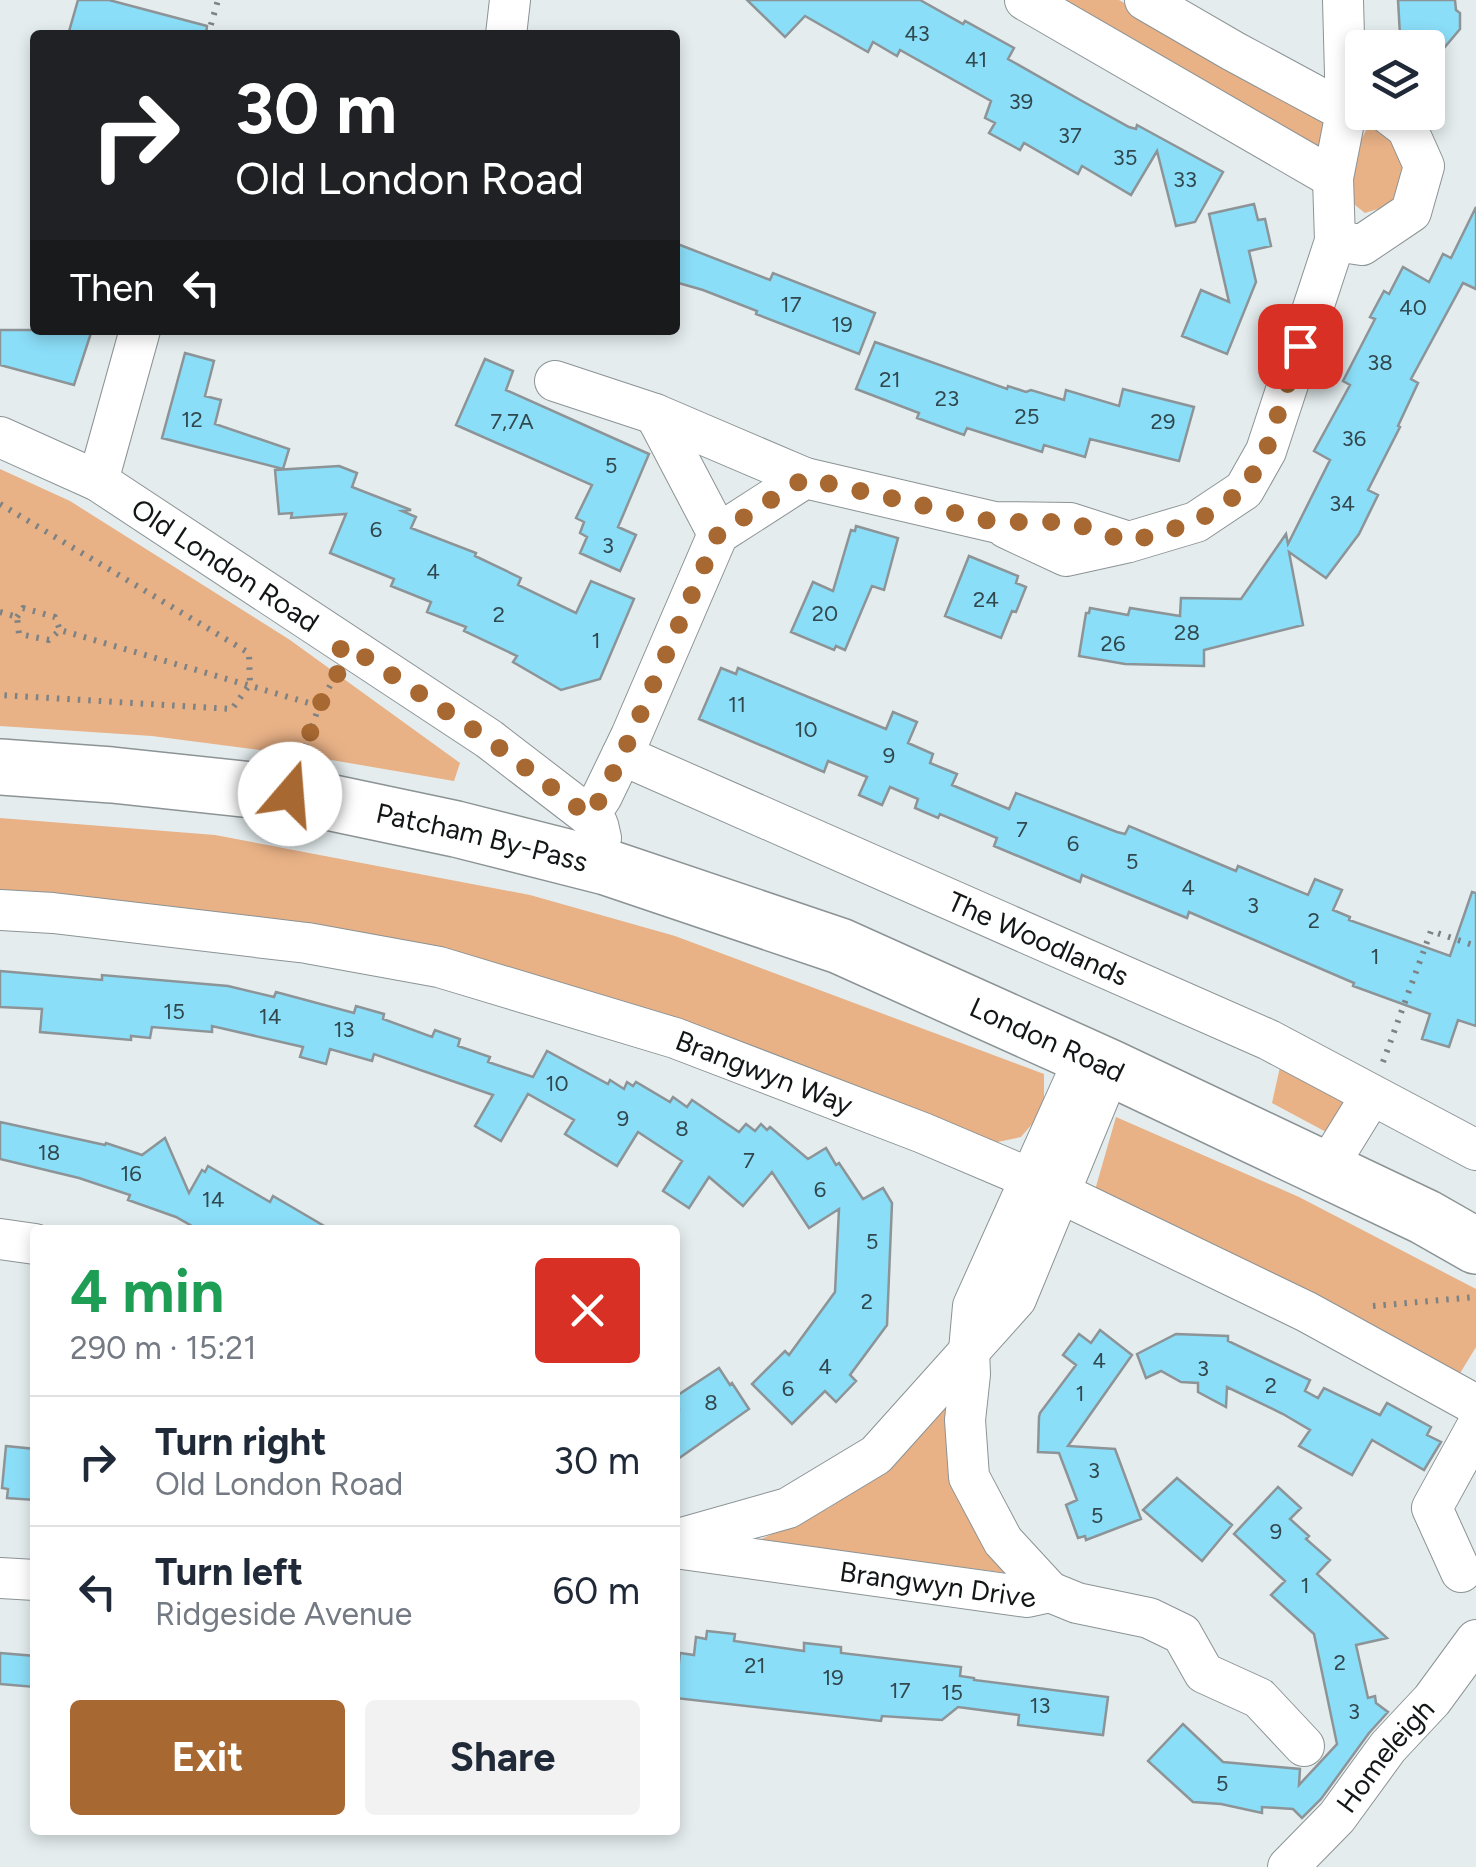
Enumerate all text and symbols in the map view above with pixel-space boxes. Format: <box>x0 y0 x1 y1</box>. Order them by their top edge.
house number: 43 <box>904 20 930 47</box>
map controls <box>1345 30 1445 130</box>
button: layers <box>1345 30 1445 130</box>
house number: 41 <box>965 46 987 73</box>
text: 30 m <box>235 66 397 151</box>
icon: right <box>70 70 200 200</box>
house number: 39 <box>1009 88 1033 115</box>
house number: 37 <box>1058 122 1082 149</box>
house number: 35 <box>1113 144 1137 171</box>
text: Old London Road <box>235 151 584 205</box>
house number: 33 <box>1173 166 1197 193</box>
icon: left <box>174 260 229 315</box>
text: Then <box>70 265 154 311</box>
house number: 17 <box>781 291 802 318</box>
house number: 40 <box>1399 294 1427 321</box>
pin <box>1258 304 1343 389</box>
house number: 19 <box>831 311 853 338</box>
icon: arrive <box>1273 319 1328 374</box>
house number: 38 <box>1367 349 1393 376</box>
house number: 21 <box>879 366 901 393</box>
house number: 23 <box>935 385 959 412</box>
house number: 25 <box>1015 403 1039 430</box>
house number: 12 <box>181 406 203 433</box>
house number: 7,7A <box>490 408 534 435</box>
house number: 29 <box>1151 408 1175 435</box>
house number: 36 <box>1342 425 1366 452</box>
house number: 5 <box>605 452 617 479</box>
house number: 34 <box>1329 490 1355 517</box>
street label: Old London Road <box>125 491 325 639</box>
house number: 6 <box>370 516 382 543</box>
house number: 3 <box>602 532 614 559</box>
house number: 4 <box>426 558 440 585</box>
house number: 24 <box>973 586 999 613</box>
house number: 20 <box>812 600 838 627</box>
house number: 2 <box>493 601 505 628</box>
house number: 28 <box>1174 619 1200 646</box>
house number: 1 <box>591 627 601 654</box>
house number: 26 <box>1101 630 1125 657</box>
house number: 11 <box>728 691 746 718</box>
house number: 10 <box>794 716 818 743</box>
position arrow <box>238 742 342 846</box>
house number: 9 <box>883 742 895 769</box>
street label: Patcham By-Pass <box>373 796 591 879</box>
house number: 7 <box>1016 816 1028 843</box>
house number: 6 <box>1067 830 1079 857</box>
house number: 5 <box>1126 848 1138 875</box>
house number: 4 <box>1181 874 1195 901</box>
street label: The Woodlands <box>943 884 1134 993</box>
house number: 3 <box>1247 892 1259 919</box>
house number: 2 <box>1308 907 1320 934</box>
house number: 1 <box>1370 943 1380 970</box>
street label: London Road <box>965 990 1130 1089</box>
house number: 15 <box>163 998 185 1025</box>
house number: 14 <box>259 1003 281 1030</box>
house number: 13 <box>333 1016 355 1043</box>
street label: Brangwyn Way <box>671 1023 858 1122</box>
house number: 10 <box>545 1070 569 1097</box>
house number: 9 <box>617 1105 629 1132</box>
house number: 8 <box>675 1115 689 1142</box>
house number: 18 <box>38 1139 60 1166</box>
house number: 7 <box>743 1147 755 1174</box>
house number: 16 <box>120 1160 142 1187</box>
house number: 6 <box>814 1176 826 1203</box>
house number: 14 <box>202 1186 224 1213</box>
house number: 5 <box>866 1228 878 1255</box>
text: 4 min <box>70 1255 224 1327</box>
button: close <box>535 1258 640 1363</box>
house number: 2 <box>861 1288 873 1315</box>
text: 290 m · 15:21 <box>70 1329 256 1367</box>
house number: 4 <box>1092 1347 1106 1374</box>
house number: 4 <box>818 1353 832 1380</box>
house number: 3 <box>1197 1355 1209 1382</box>
house number: 2 <box>1265 1372 1277 1399</box>
house number: 6 <box>782 1375 794 1402</box>
house number: 1 <box>1075 1380 1085 1407</box>
house number: 8 <box>704 1389 718 1416</box>
text: Turn right <box>155 1419 327 1465</box>
icon: right <box>70 1434 125 1489</box>
text: 30 m <box>553 1438 640 1484</box>
house number: 3 <box>1088 1457 1100 1484</box>
text: Old London Road <box>155 1465 403 1503</box>
house number: 5 <box>1091 1502 1103 1529</box>
house number: 9 <box>1270 1518 1282 1545</box>
text: Turn left <box>155 1549 303 1595</box>
street label: Brangwyn Drive <box>838 1554 1038 1615</box>
icon: left <box>70 1564 125 1619</box>
text: 60 m <box>552 1568 640 1614</box>
house number: 1 <box>1300 1572 1310 1599</box>
text: Ridgeside Avenue <box>155 1595 412 1633</box>
house number: 2 <box>1334 1649 1346 1676</box>
house number: 21 <box>744 1652 766 1679</box>
house number: 19 <box>822 1664 844 1691</box>
house number: 17 <box>890 1677 911 1704</box>
house number: 15 <box>941 1679 963 1706</box>
house number: 13 <box>1029 1692 1051 1719</box>
street label: Homeleigh <box>1329 1692 1441 1819</box>
house number: 3 <box>1348 1698 1360 1725</box>
button: Exit <box>70 1700 345 1815</box>
button: Share <box>365 1700 640 1815</box>
house number: 5 <box>1216 1770 1228 1797</box>

